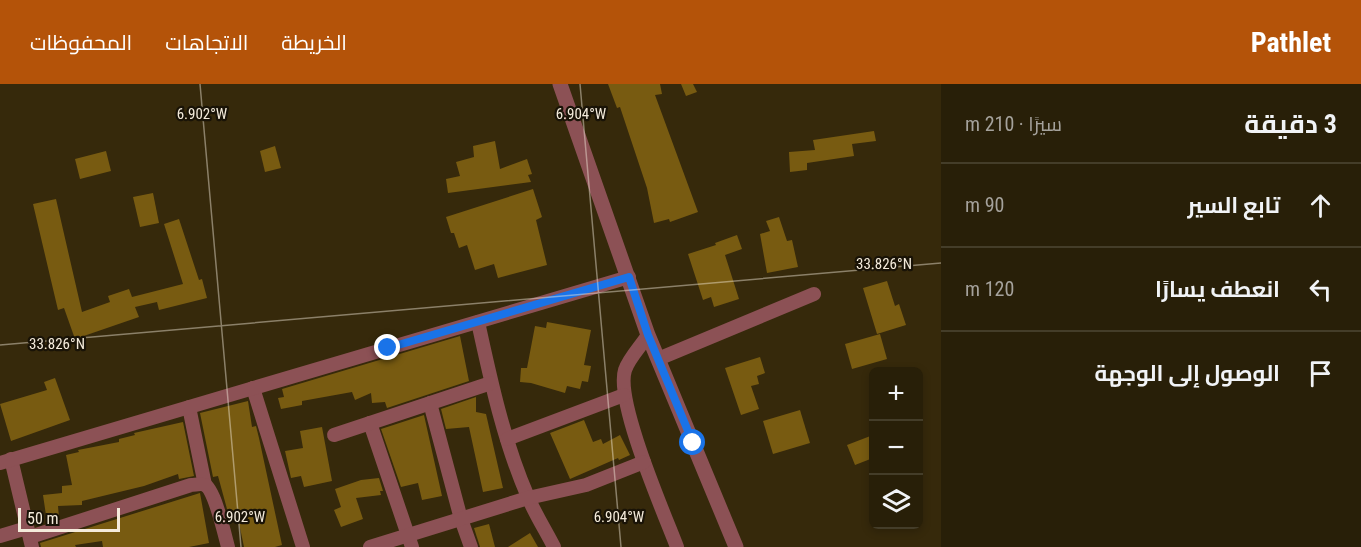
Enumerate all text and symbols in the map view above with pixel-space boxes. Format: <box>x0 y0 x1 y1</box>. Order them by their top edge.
text: Pathlet <box>1251 26 1331 59</box>
text: المحفوظات <box>30 31 132 55</box>
text: الاتجاهات <box>165 31 248 55</box>
text: الخريطة <box>281 31 347 55</box>
text: 6.902°W <box>177 105 228 123</box>
text: 6.904°W <box>556 105 607 123</box>
text: 3 دقيقة <box>1244 109 1337 139</box>
text: سيرًا · 210 m <box>965 112 1062 136</box>
icon: ahead <box>1304 189 1337 222</box>
text: 90 m <box>965 193 1004 217</box>
text: تابع السير <box>1187 193 1280 218</box>
text: 33.826°N <box>856 255 912 273</box>
icon: left <box>1304 273 1337 306</box>
text: 120 m <box>965 277 1014 301</box>
text: انعطف يسارًا <box>1155 277 1280 302</box>
route end <box>374 334 400 360</box>
text: 33.826°N <box>29 335 85 353</box>
icon: arrive <box>1304 357 1337 390</box>
text: الوصول إلى الوجهة <box>1095 361 1280 386</box>
map controls <box>869 367 923 529</box>
button: + <box>869 367 923 421</box>
button: − <box>869 421 923 475</box>
route start <box>679 429 705 455</box>
button: layers <box>869 475 923 529</box>
scale bar <box>18 505 120 532</box>
text: 6.902°W <box>215 508 266 526</box>
text: 6.904°W <box>594 508 645 526</box>
text: 50 m <box>27 509 59 528</box>

